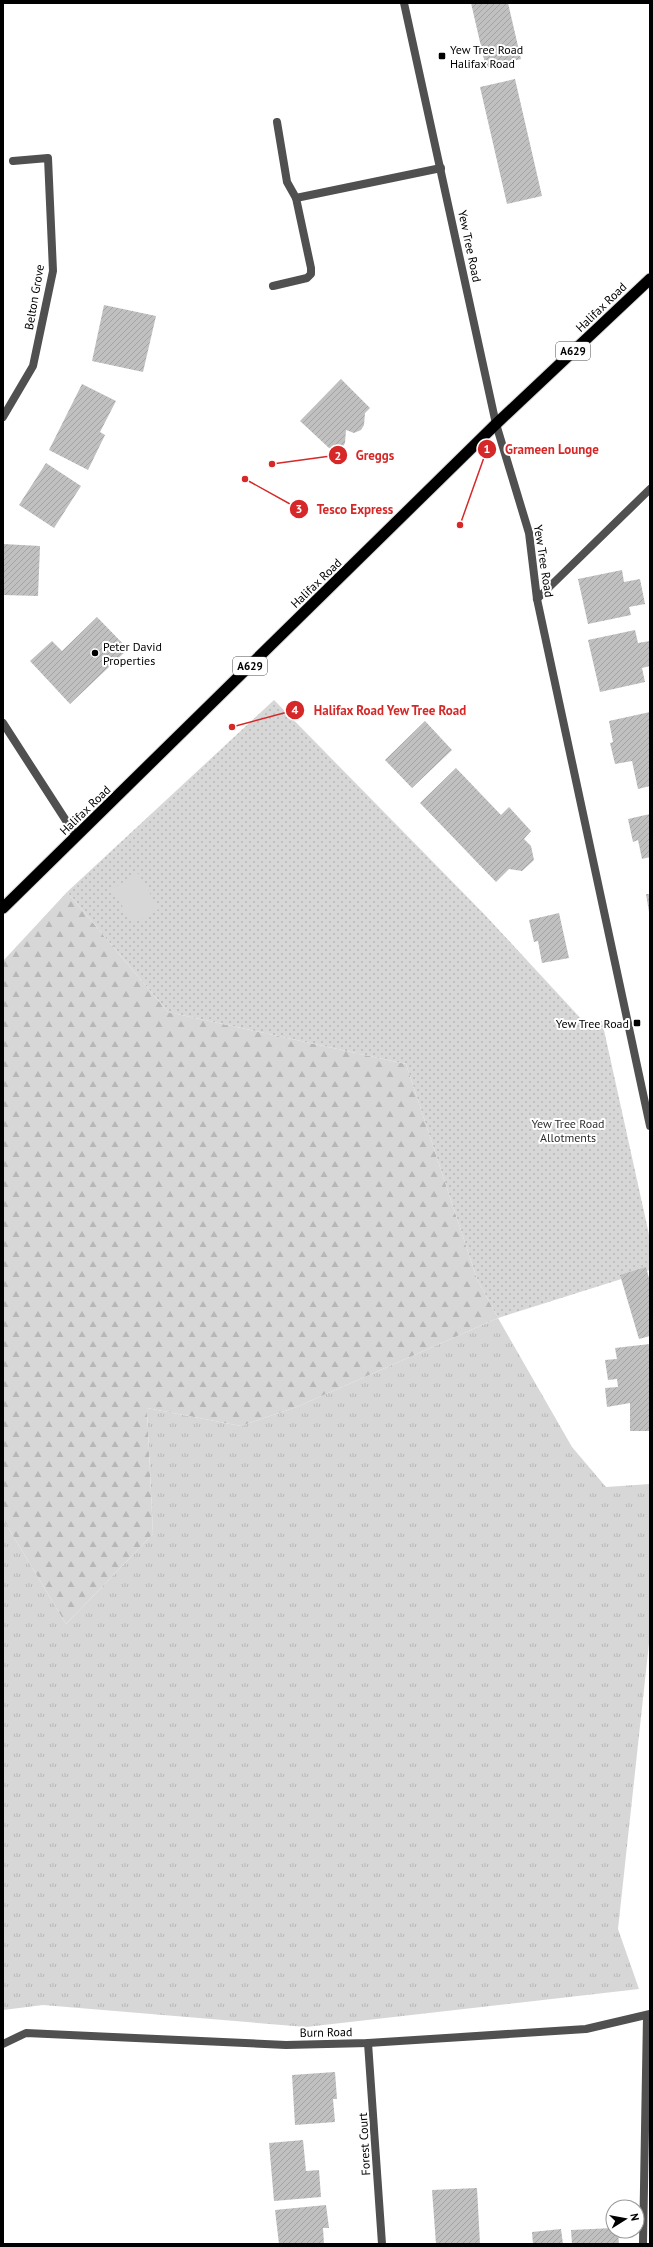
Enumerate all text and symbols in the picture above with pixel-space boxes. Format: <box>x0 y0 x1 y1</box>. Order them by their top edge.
place label: Yew Tree Road Halifax Road <box>450 42 523 71</box>
marker: Yew Tree Road Halifax Road <box>437 51 447 61</box>
street label: Yew Tree Road <box>455 209 485 283</box>
street label: Belton Grove <box>21 263 47 331</box>
street label: Halifax Road <box>572 279 630 335</box>
road number: A629 <box>556 342 590 360</box>
callout: Grameen Lounge <box>477 437 607 462</box>
text: 1 <box>484 441 490 456</box>
text: Grameen Lounge <box>505 441 599 458</box>
callout: Greggs <box>328 443 402 468</box>
text: Greggs <box>356 447 395 464</box>
text: 2 <box>335 448 341 463</box>
callout: Tesco Express <box>289 497 401 522</box>
text: 3 <box>296 501 302 516</box>
text: Tesco Express <box>317 501 394 518</box>
street label: Yew Tree Road <box>531 524 557 598</box>
street label: Halifax Road <box>287 555 345 611</box>
place label: Peter David Properties <box>103 639 162 668</box>
marker: Peter David Properties <box>90 648 100 658</box>
road number: A629 <box>233 657 267 675</box>
callout: Halifax Road Yew Tree Road <box>285 698 475 723</box>
text: 4 <box>292 702 299 717</box>
text: Halifax Road Yew Tree Road <box>314 702 466 719</box>
street label: Halifax Road <box>56 782 114 838</box>
place label: Yew Tree Road <box>556 1016 629 1031</box>
marker: Yew Tree Road <box>632 1018 642 1028</box>
park label: Yew Tree Road Allotments <box>531 1116 605 1145</box>
street label: Burn Road <box>300 2024 352 2040</box>
street label: Forest Court <box>355 2112 373 2176</box>
north arrow <box>605 2199 645 2239</box>
text: N <box>627 2212 642 2222</box>

